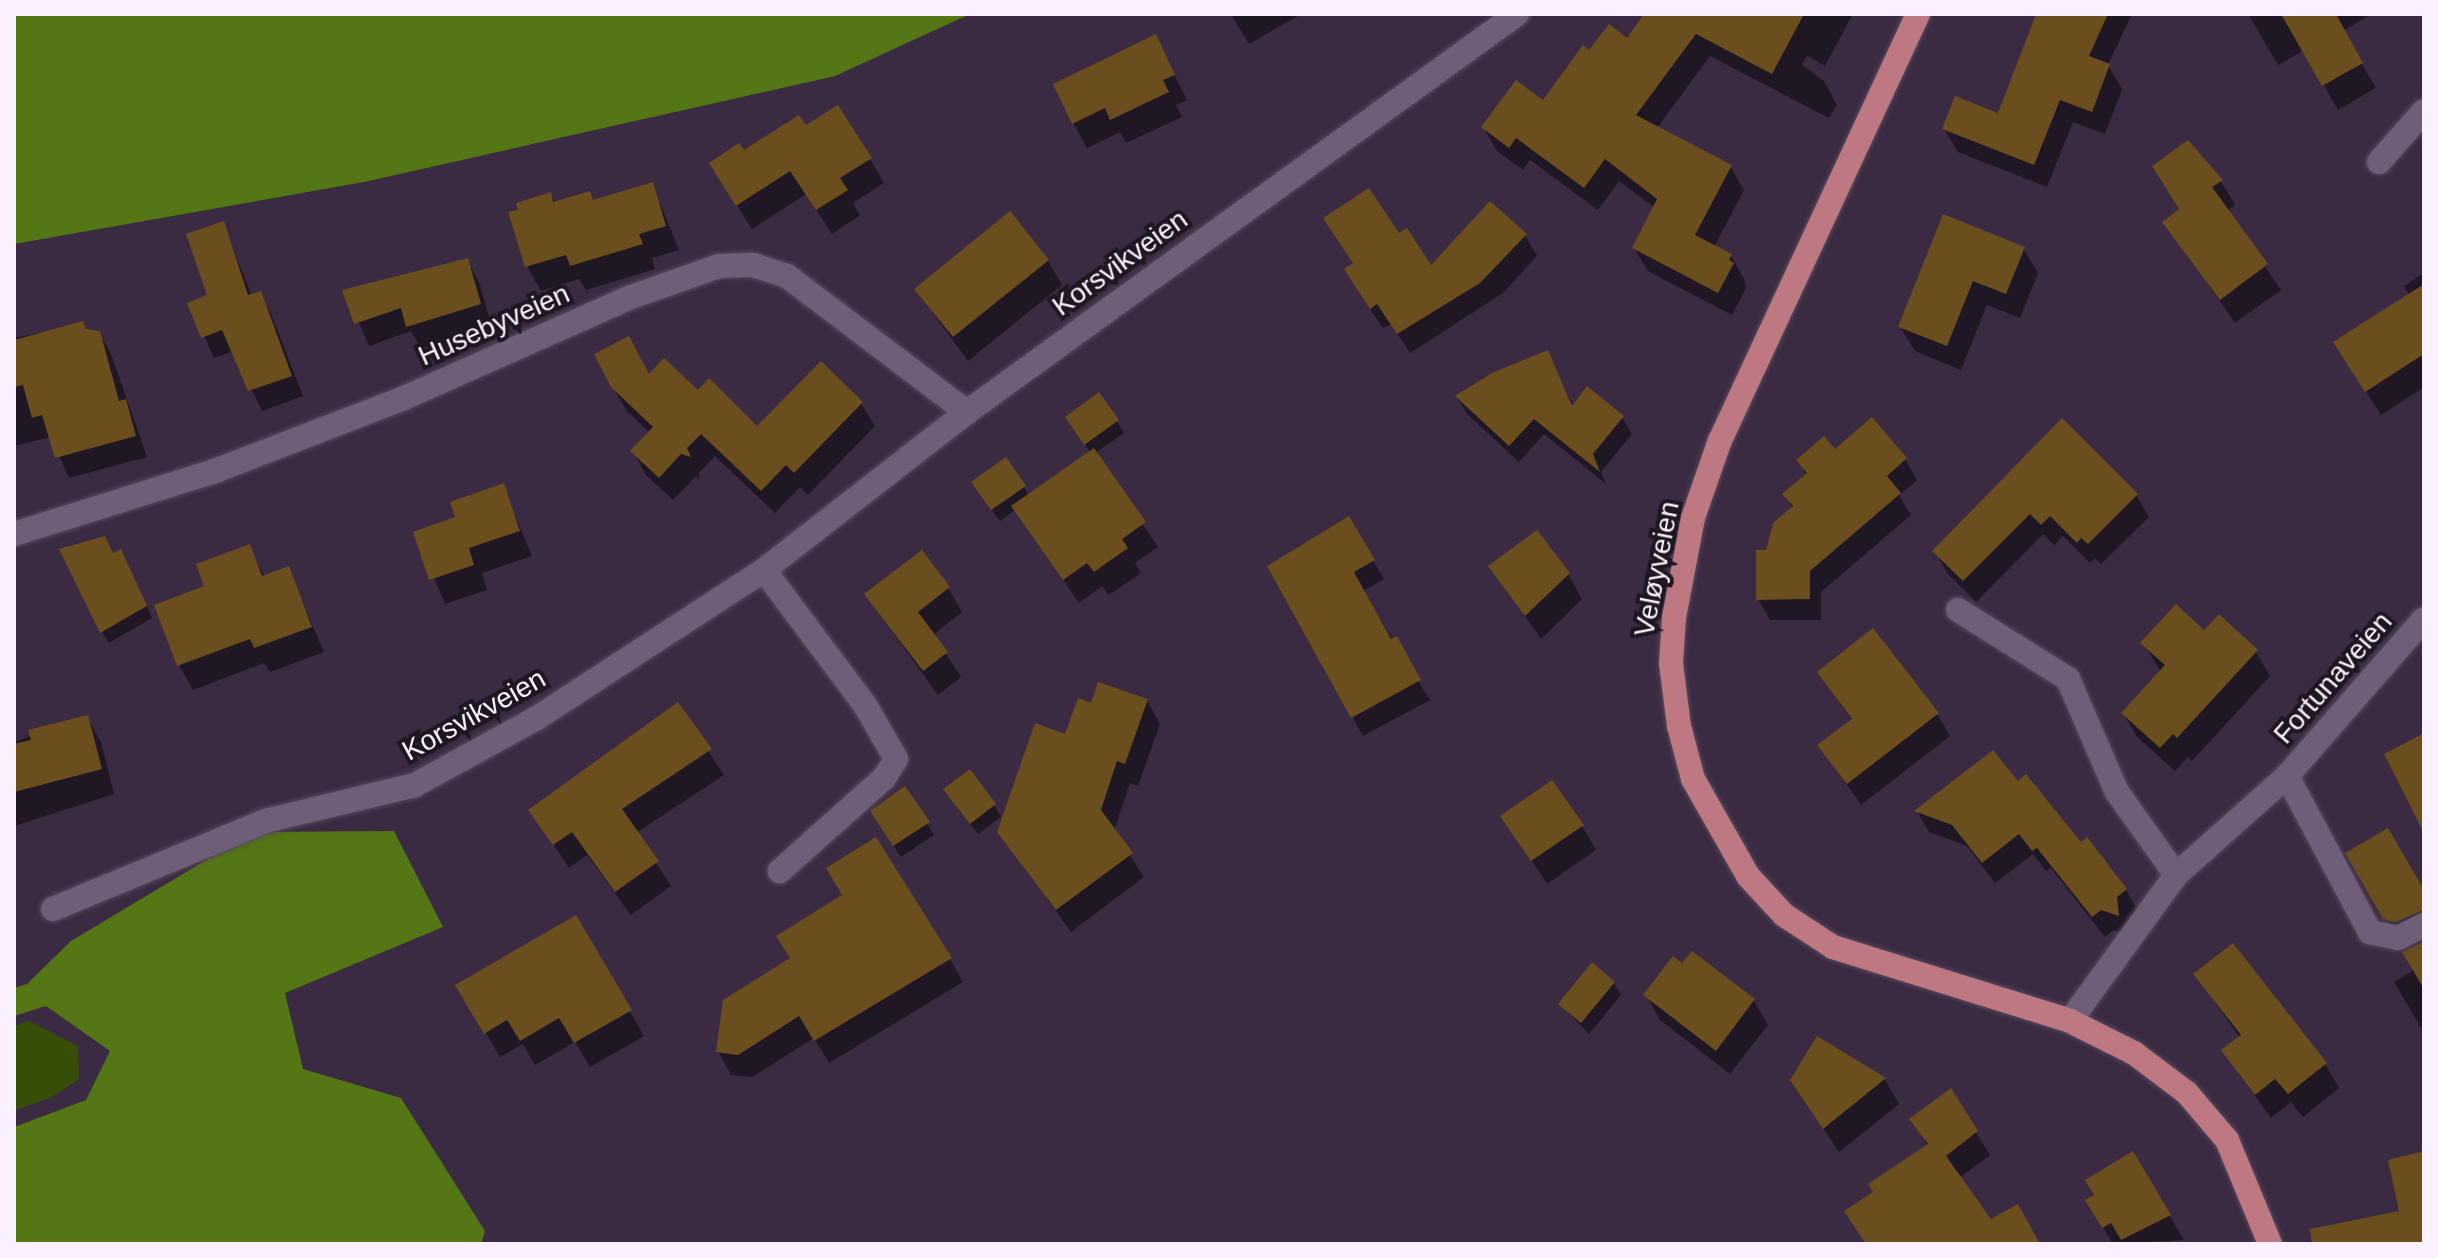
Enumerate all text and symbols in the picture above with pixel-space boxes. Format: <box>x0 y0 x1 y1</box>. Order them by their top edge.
street label: Korsvikveien <box>1046 203 1194 323</box>
street label: Husebyveien <box>413 277 575 373</box>
street label: Veløyveien <box>1627 499 1687 639</box>
street label: Fortunaveien <box>2267 605 2399 751</box>
street label: Korsvikveien <box>396 662 552 768</box>

